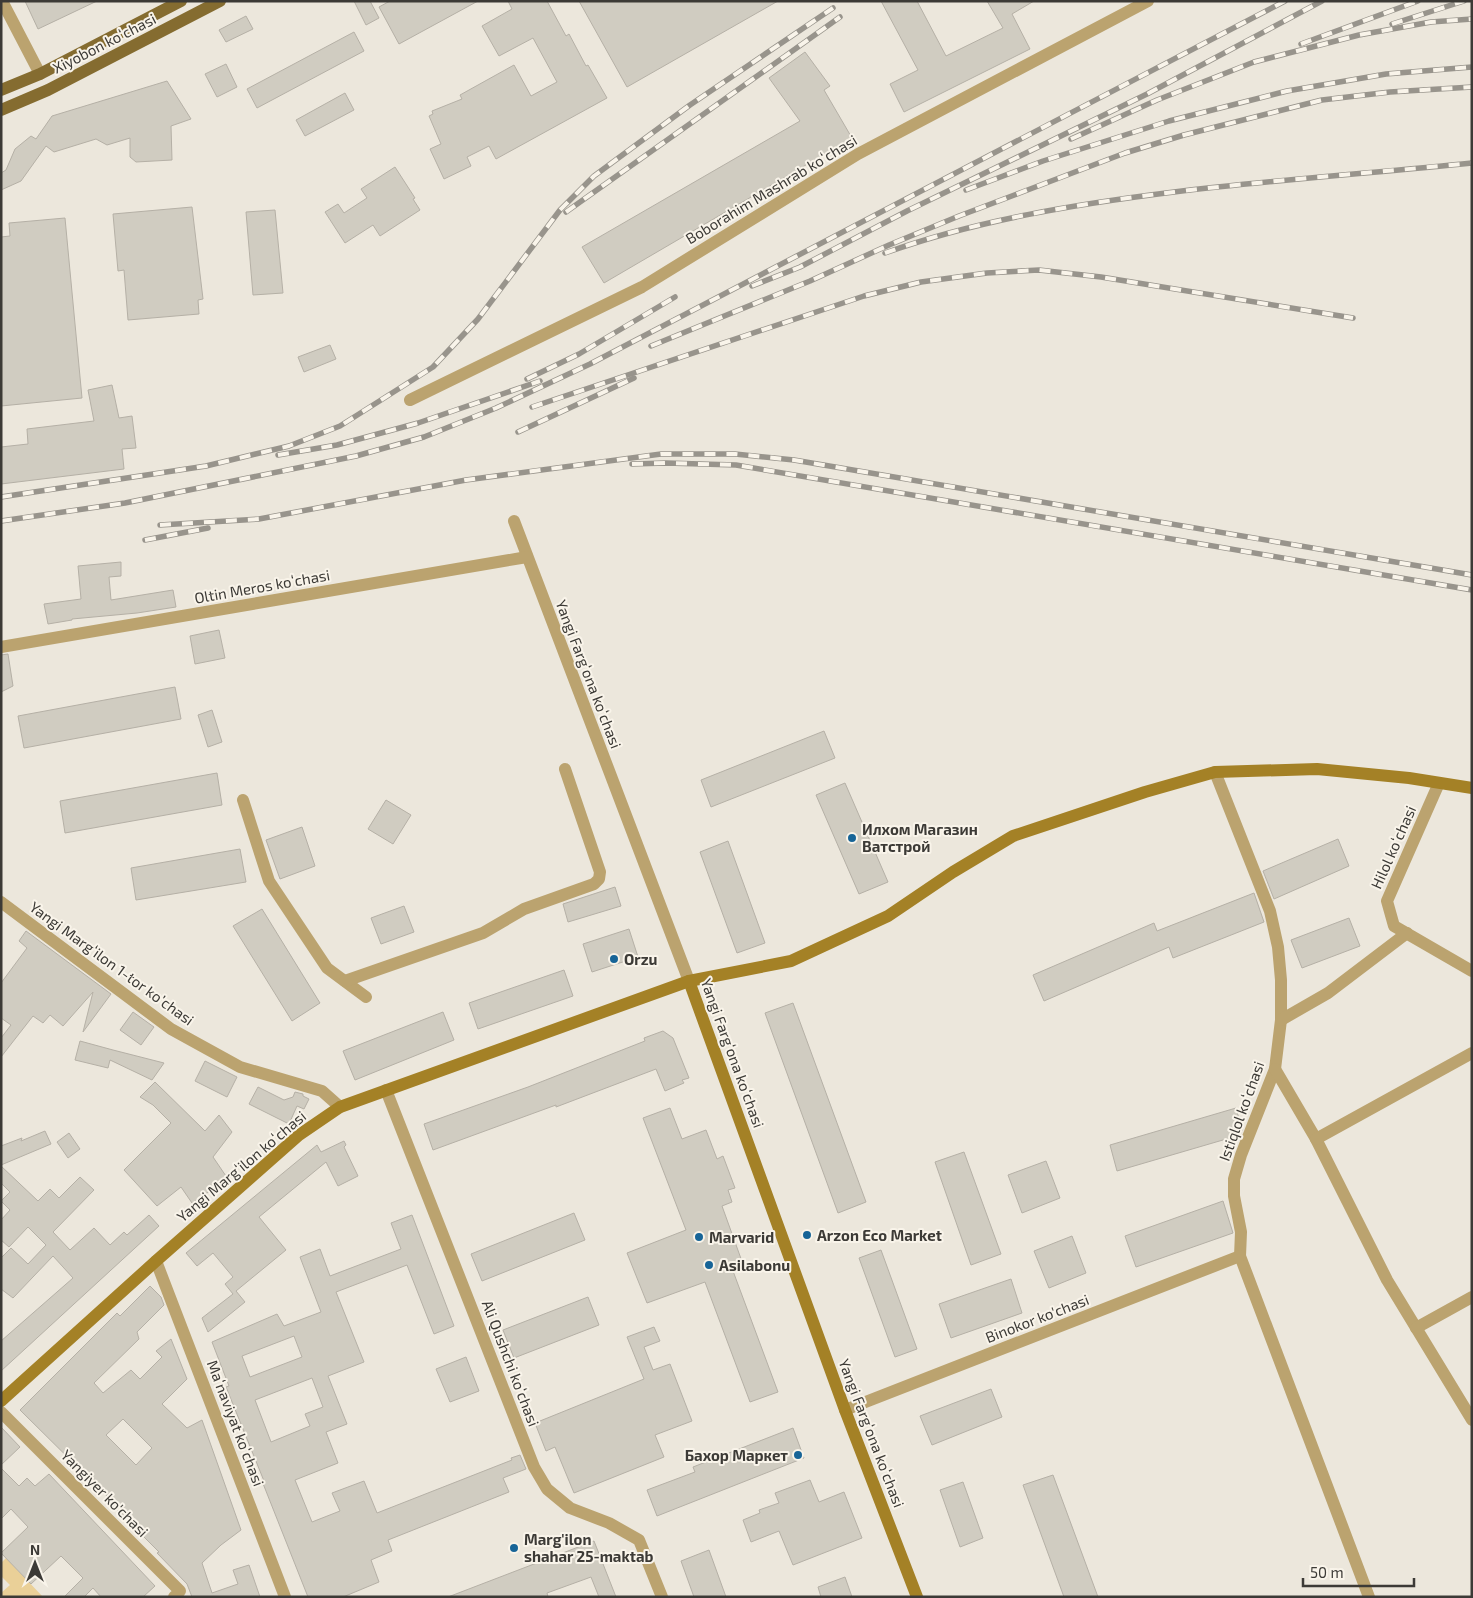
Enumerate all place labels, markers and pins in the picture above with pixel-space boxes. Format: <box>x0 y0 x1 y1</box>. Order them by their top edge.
place label: Илхом Магазин Ватстрой <box>862 820 978 855</box>
marker: Илхом Магазин Ватстрой <box>846 832 858 844</box>
place label: Orzu <box>624 950 658 968</box>
marker: Orzu <box>608 953 620 965</box>
place label: Arzon Eco Market <box>817 1226 942 1244</box>
place label: Marvarid <box>709 1228 774 1246</box>
marker: Arzon Eco Market <box>801 1229 813 1241</box>
marker: Marvarid <box>693 1231 705 1243</box>
place label: Asilabonu <box>719 1256 790 1274</box>
marker: Asilabonu <box>703 1259 715 1271</box>
place label: Бахор Маркет <box>685 1446 788 1464</box>
marker: Бахор Маркет <box>792 1449 804 1461</box>
place label: Marg'ilon shahar 25-maktab <box>524 1530 654 1565</box>
marker: Marg'ilon shahar 25-maktab <box>508 1542 520 1554</box>

